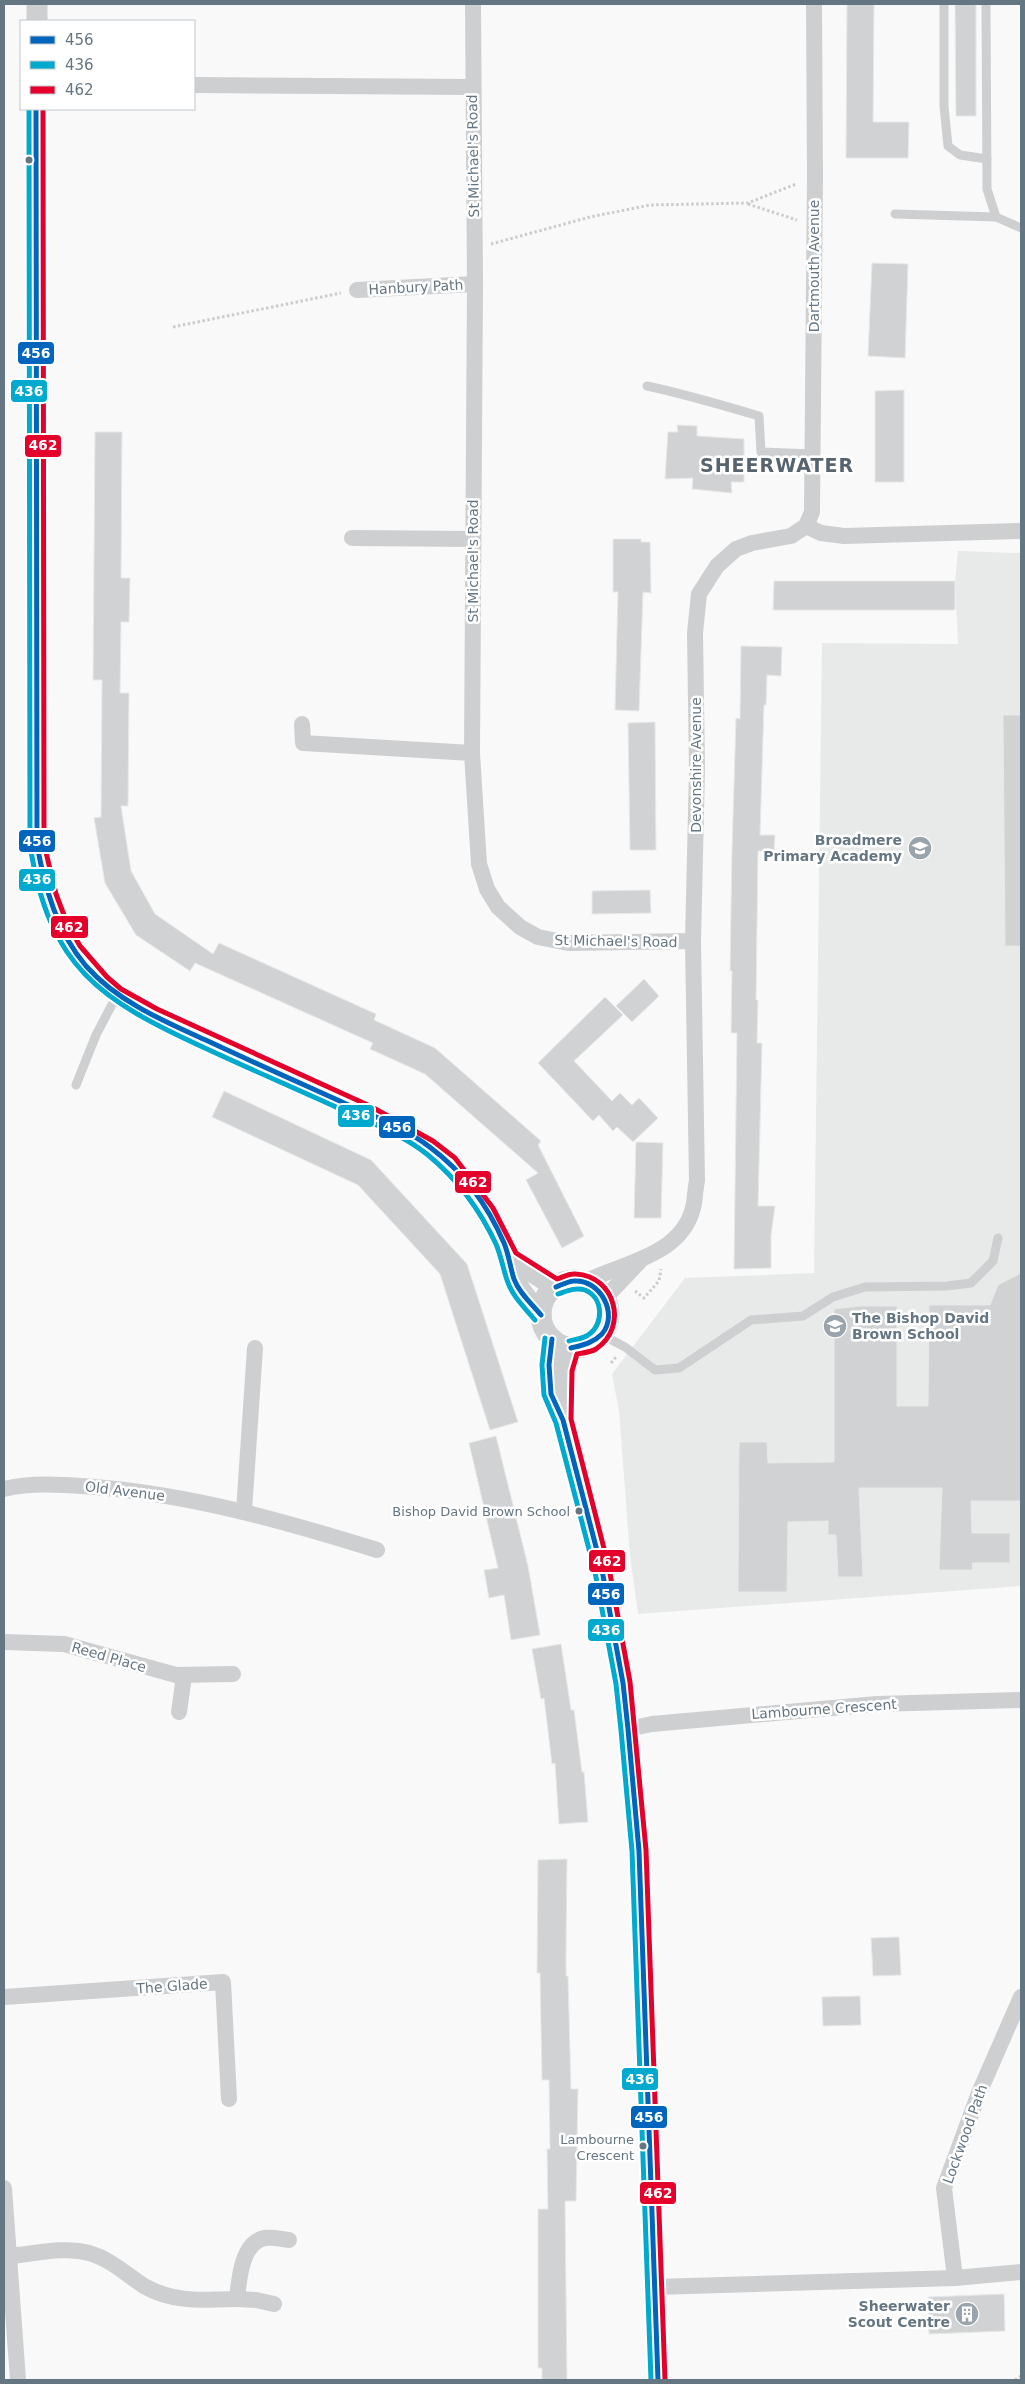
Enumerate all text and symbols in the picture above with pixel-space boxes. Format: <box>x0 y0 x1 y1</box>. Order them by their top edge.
legend <box>20 20 195 110</box>
text: 456 <box>65 31 94 49</box>
text: 436 <box>65 56 94 74</box>
text: 462 <box>65 81 94 99</box>
street label: St Michael's Road <box>464 94 482 218</box>
unlabelled marker <box>24 155 34 165</box>
street label: Dartmouth Avenue <box>806 200 822 332</box>
street label: Hanbury Path <box>368 277 464 297</box>
line badge: 456 <box>17 341 55 365</box>
text: 456 <box>21 345 51 361</box>
line badge: 436 <box>10 379 48 403</box>
text: 436 <box>14 383 44 399</box>
line badge: 462 <box>24 434 62 458</box>
text: 462 <box>28 437 58 453</box>
district label: SHEERWATER <box>700 454 854 476</box>
street label: St Michael's Road <box>465 499 481 623</box>
street label: Devonshire Avenue <box>688 697 704 833</box>
line badge: 456 <box>18 829 56 853</box>
place label: Broadmere Primary Academy <box>763 832 902 864</box>
text: 456 <box>22 833 52 849</box>
school or university icon: Broadmere Primary Academy <box>907 835 933 861</box>
line badge: 436 <box>18 868 56 892</box>
text: 436 <box>22 871 52 887</box>
line badge: 462 <box>50 915 89 939</box>
text: 462 <box>54 919 84 935</box>
street label: St Michael's Road <box>554 932 678 950</box>
line badge: 436 <box>337 1104 375 1128</box>
text: 436 <box>341 1107 371 1123</box>
line badge: 456 <box>378 1115 416 1139</box>
text: 456 <box>382 1119 412 1135</box>
line badge: 462 <box>454 1170 492 1194</box>
text: 462 <box>458 1174 488 1190</box>
place label: The Bishop David Brown School <box>852 1310 989 1342</box>
school or university icon: The Bishop David Brown School <box>822 1313 848 1339</box>
street label: Old Avenue <box>84 1478 166 1504</box>
place label: Bishop David Brown School <box>392 1504 570 1519</box>
marker: Bishop David Brown School <box>574 1506 584 1516</box>
line badge: 462 <box>588 1549 626 1573</box>
text: 462 <box>592 1553 622 1569</box>
line badge: 456 <box>587 1582 625 1606</box>
text: 456 <box>591 1586 621 1602</box>
line badge: 436 <box>587 1618 625 1642</box>
text: 436 <box>591 1622 621 1638</box>
street label: Reed Place <box>70 1639 148 1675</box>
street label: Lambourne Crescent <box>751 1696 898 1722</box>
street label: The Glade <box>135 1976 208 1997</box>
line badge: 436 <box>621 2067 659 2091</box>
text: 436 <box>625 2071 655 2087</box>
street label: Lockwood Path <box>940 2082 990 2186</box>
line badge: 456 <box>630 2105 668 2129</box>
text: 456 <box>634 2109 664 2125</box>
place label: Lambourne Crescent <box>560 2132 634 2163</box>
marker: Lambourne Crescent <box>638 2141 648 2151</box>
line badge: 462 <box>639 2181 677 2205</box>
text: 462 <box>643 2185 673 2201</box>
place label: Sheerwater Scout Centre <box>848 2298 950 2330</box>
building icon: Sheerwater Scout Centre <box>954 2301 980 2327</box>

